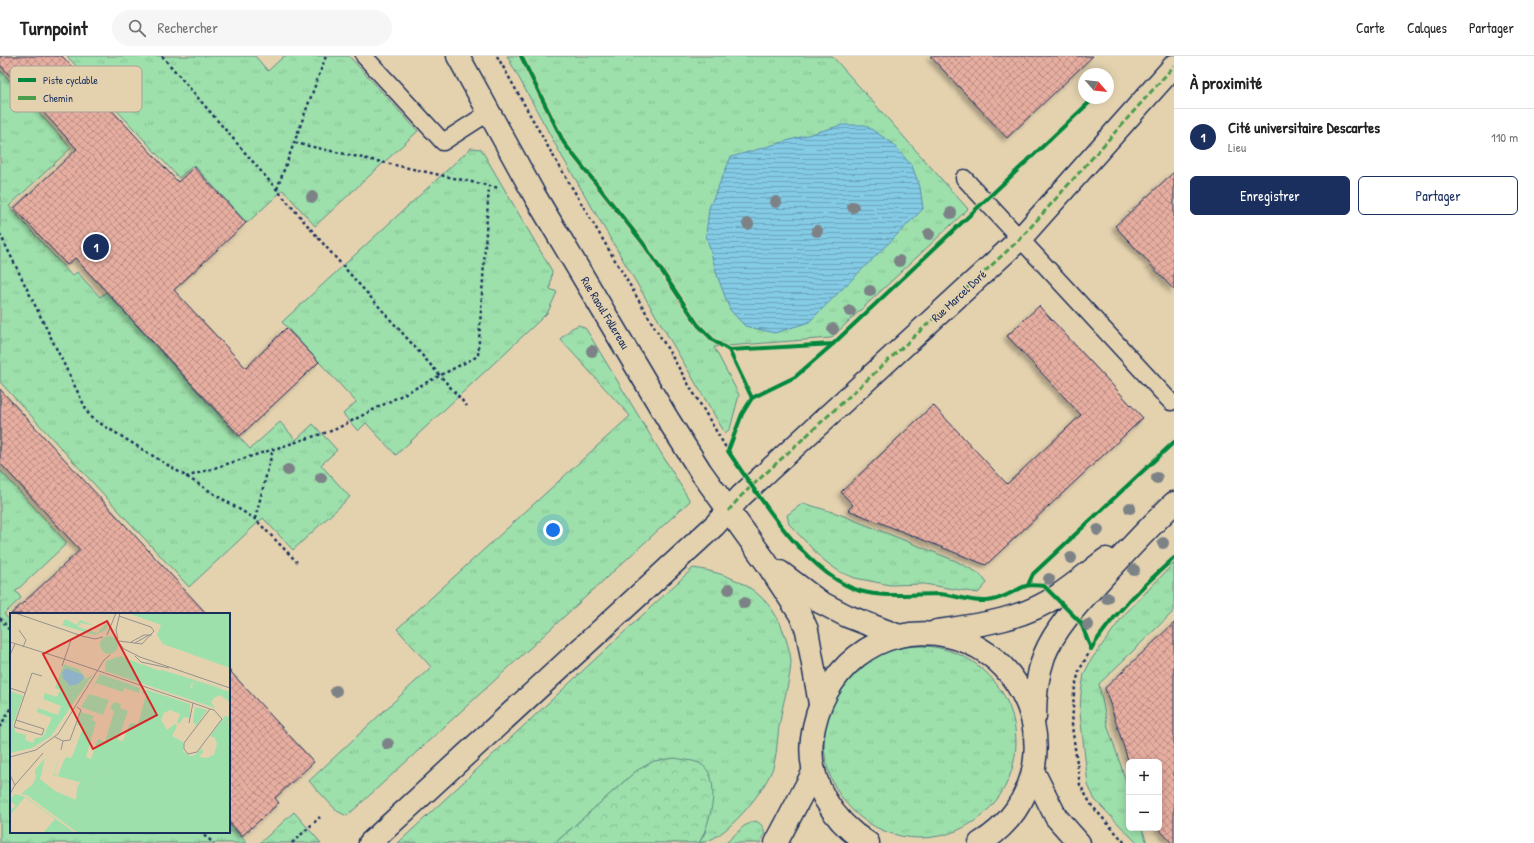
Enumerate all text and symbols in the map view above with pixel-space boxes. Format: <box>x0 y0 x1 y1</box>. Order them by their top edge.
search box <box>112 10 392 46</box>
text: Turnpoint <box>20 15 88 41</box>
icon: search <box>126 17 148 39</box>
text: Rechercher <box>158 17 218 38</box>
text: Carte <box>1356 18 1385 37</box>
text: Calques <box>1407 18 1447 37</box>
text: Partager <box>1469 18 1514 37</box>
legend <box>10 66 142 112</box>
north arrow <box>1078 68 1114 104</box>
text: À proximité <box>1190 71 1262 94</box>
text: Piste cyclable <box>43 73 99 87</box>
text: Chemin <box>43 91 73 105</box>
text: Cité universitaire Descartes <box>1228 117 1380 138</box>
text: 1 <box>1201 128 1205 146</box>
text: 110 m <box>1491 128 1518 146</box>
text: Lieu <box>1228 138 1246 156</box>
button: Enregistrer <box>1190 176 1350 215</box>
button: Partager <box>1358 176 1518 215</box>
pin: 1 <box>83 232 109 262</box>
street label: Rue Marcel Doré <box>927 266 990 326</box>
street label: Rue Raoul Follereau <box>577 273 634 352</box>
your location <box>543 520 563 540</box>
inset map <box>10 613 230 833</box>
map controls <box>1126 759 1162 831</box>
button: + <box>1126 759 1162 795</box>
button: − <box>1126 795 1162 831</box>

